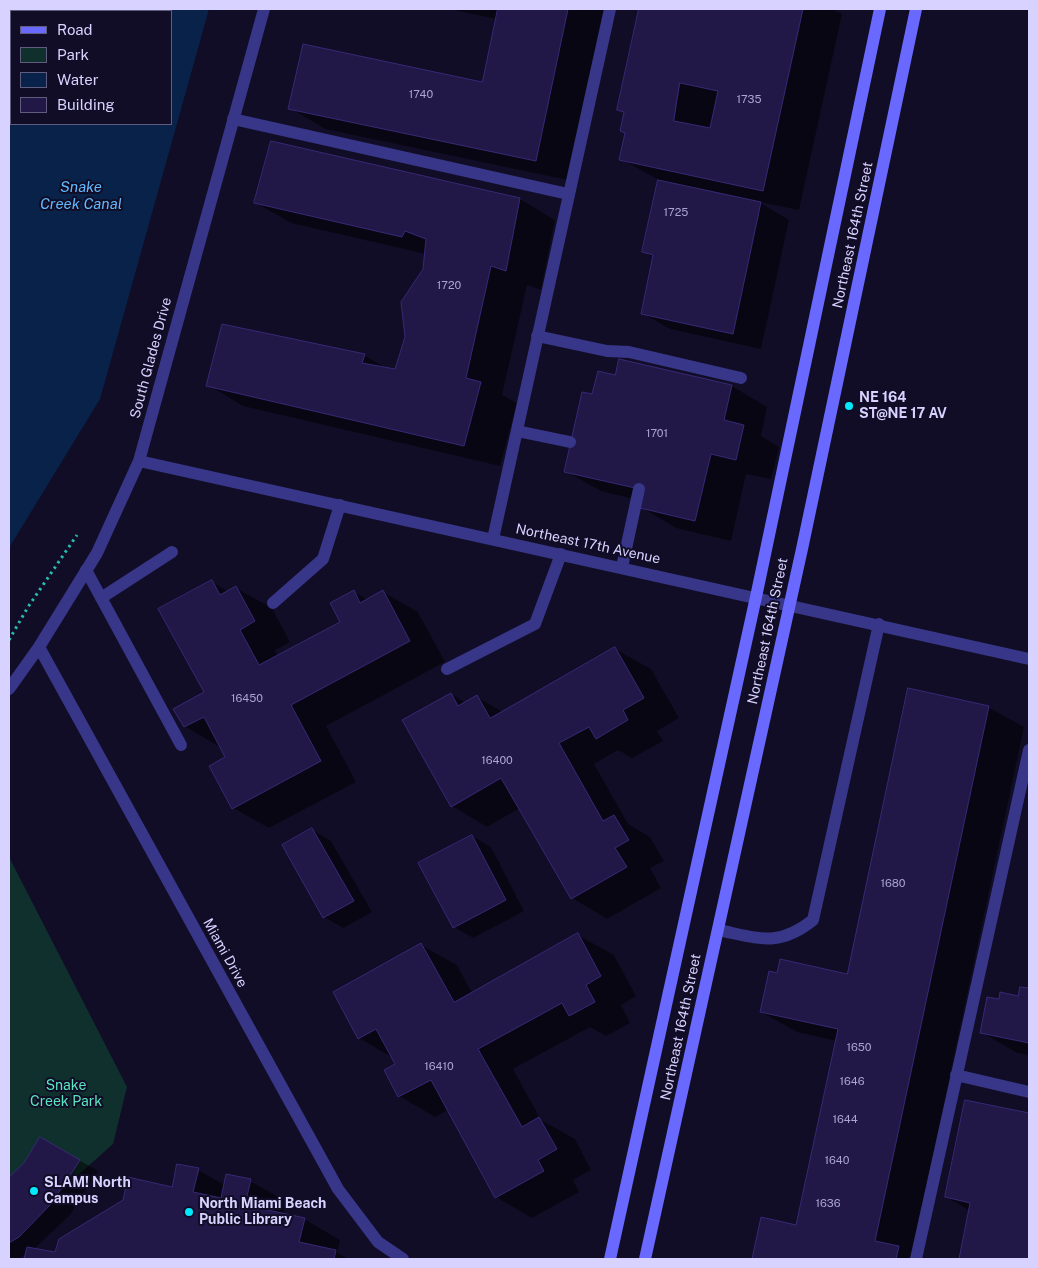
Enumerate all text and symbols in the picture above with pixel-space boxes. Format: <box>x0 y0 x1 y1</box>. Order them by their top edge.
legend <box>10 10 172 125</box>
text: Road <box>57 21 93 38</box>
text: Park <box>57 46 89 63</box>
text: Water <box>57 71 99 88</box>
house number: 1740 <box>409 88 433 102</box>
house number: 1735 <box>737 93 761 107</box>
text: Building <box>57 96 115 113</box>
street label: Northeast 164th Street <box>829 160 877 310</box>
water label: Snake Creek Canal <box>40 178 122 213</box>
house number: 1725 <box>664 206 688 220</box>
house number: 1720 <box>437 279 461 293</box>
street label: South Glades Drive <box>127 296 175 420</box>
place label: NE 164 ST@NE 17 AV <box>859 390 947 422</box>
marker: NE 164 ST@NE 17 AV <box>843 400 855 412</box>
house number: 1701 <box>646 427 668 441</box>
street label: Northeast 17th Avenue <box>514 520 662 568</box>
street label: Northeast 164th Street <box>744 556 792 706</box>
house number: 16450 <box>231 692 263 706</box>
house number: 16400 <box>481 754 513 768</box>
house number: 1680 <box>880 877 906 891</box>
street label: Miami Drive <box>199 916 251 990</box>
street label: Northeast 164th Street <box>657 952 705 1102</box>
house number: 1650 <box>846 1041 872 1055</box>
house number: 16410 <box>424 1060 454 1074</box>
house number: 1646 <box>839 1075 865 1089</box>
park label: Snake Creek Park <box>30 1078 102 1110</box>
house number: 1644 <box>832 1113 858 1127</box>
house number: 1640 <box>825 1154 849 1168</box>
place label: SLAM! North Campus <box>44 1175 131 1208</box>
marker: SLAM! North Campus <box>28 1185 40 1197</box>
place label: North Miami Beach Public Library <box>199 1196 326 1228</box>
house number: 1636 <box>816 1197 840 1211</box>
marker: North Miami Beach Public Library <box>183 1206 195 1218</box>

